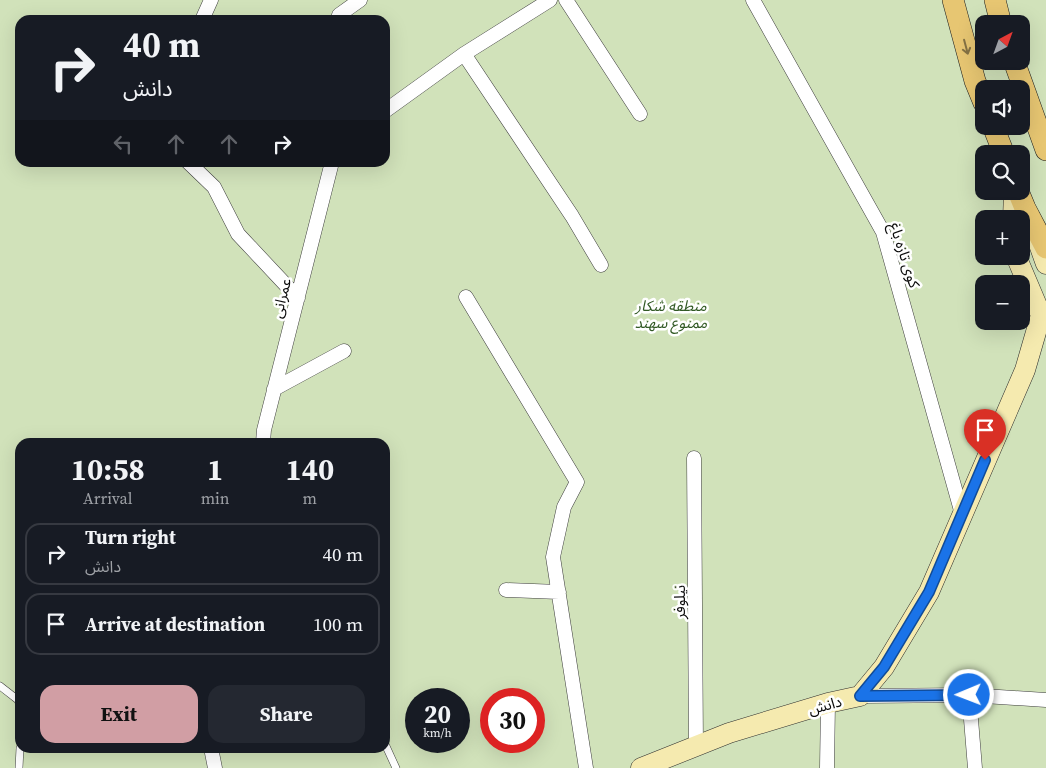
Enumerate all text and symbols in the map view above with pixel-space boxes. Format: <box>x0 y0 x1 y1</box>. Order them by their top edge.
north arrow <box>975 15 1030 70</box>
map controls <box>975 15 1030 330</box>
text: 40 m <box>123 21 200 69</box>
icon: right <box>40 35 105 100</box>
one-way arrow <box>962 39 971 55</box>
text: دانش <box>123 73 173 103</box>
button: sound <box>975 80 1030 135</box>
icon: left <box>109 130 137 158</box>
icon: ahead <box>162 130 190 158</box>
icon: ahead <box>215 130 243 158</box>
icon: right <box>268 130 296 158</box>
button: search <box>975 145 1030 200</box>
button: + <box>975 210 1030 265</box>
street label: کوی تازه باغ <box>883 220 926 292</box>
street label: عمرانی <box>266 275 296 320</box>
button: − <box>975 275 1030 330</box>
park label: منطقه شکار ممنوع سهند <box>634 295 707 334</box>
pin <box>964 409 1006 460</box>
icon: arrive <box>971 416 999 444</box>
text: 10:58 <box>71 449 145 490</box>
text: 1 <box>207 449 223 490</box>
text: 140 <box>285 449 334 490</box>
text: Arrival <box>83 487 133 509</box>
text: min <box>201 487 230 509</box>
text: m <box>303 487 317 509</box>
text: Turn right <box>85 524 176 550</box>
icon: right <box>42 540 70 568</box>
text: 40 m <box>322 541 363 567</box>
text: دانش <box>85 555 121 577</box>
street label: نیلوفر <box>669 585 690 620</box>
icon: arrive <box>42 610 70 638</box>
text: Arrive at destination <box>85 611 265 637</box>
text: 100 m <box>313 611 363 637</box>
position arrow <box>942 668 994 720</box>
button: Exit <box>40 685 198 743</box>
button: Share <box>208 685 365 743</box>
speed limit sign: 30 <box>480 688 545 753</box>
street label: دانش <box>806 690 844 720</box>
text: 20 <box>424 697 451 731</box>
text: km/h <box>423 725 452 741</box>

